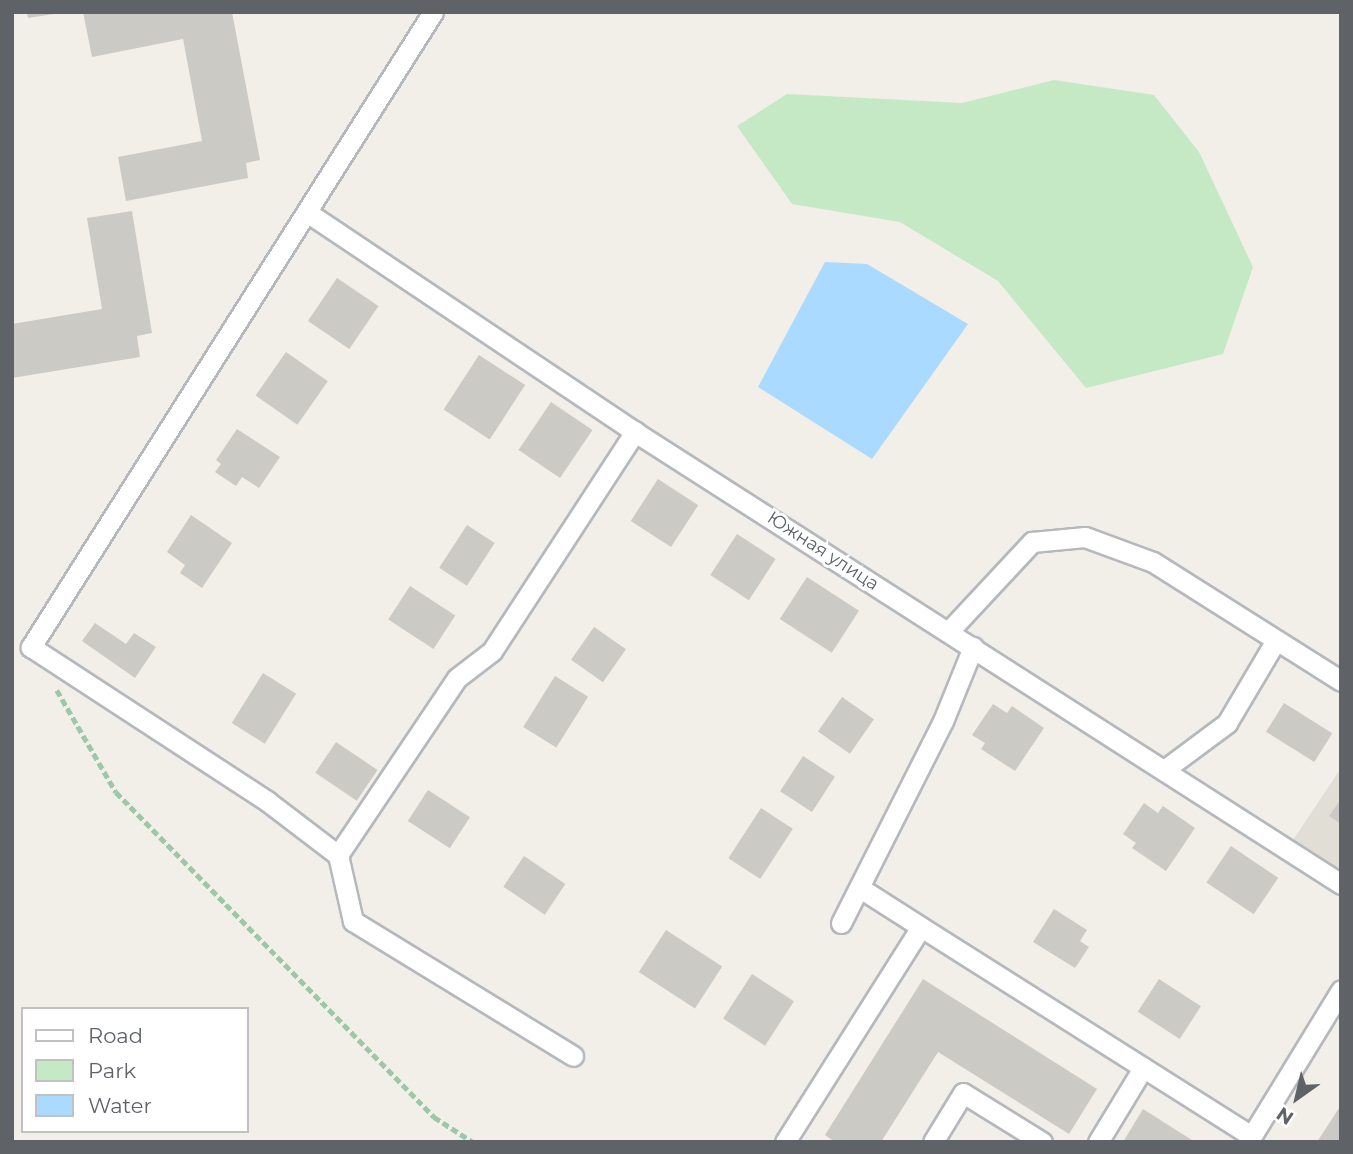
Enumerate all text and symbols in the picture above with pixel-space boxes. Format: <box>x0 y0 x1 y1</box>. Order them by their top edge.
street label: Южная улица <box>763 507 883 595</box>
legend <box>21 1007 248 1133</box>
text: Road <box>88 1023 143 1048</box>
text: Park <box>88 1058 136 1083</box>
north arrow <box>1262 1063 1332 1133</box>
text: Water <box>88 1093 152 1118</box>
text: N <box>1272 1102 1298 1130</box>

